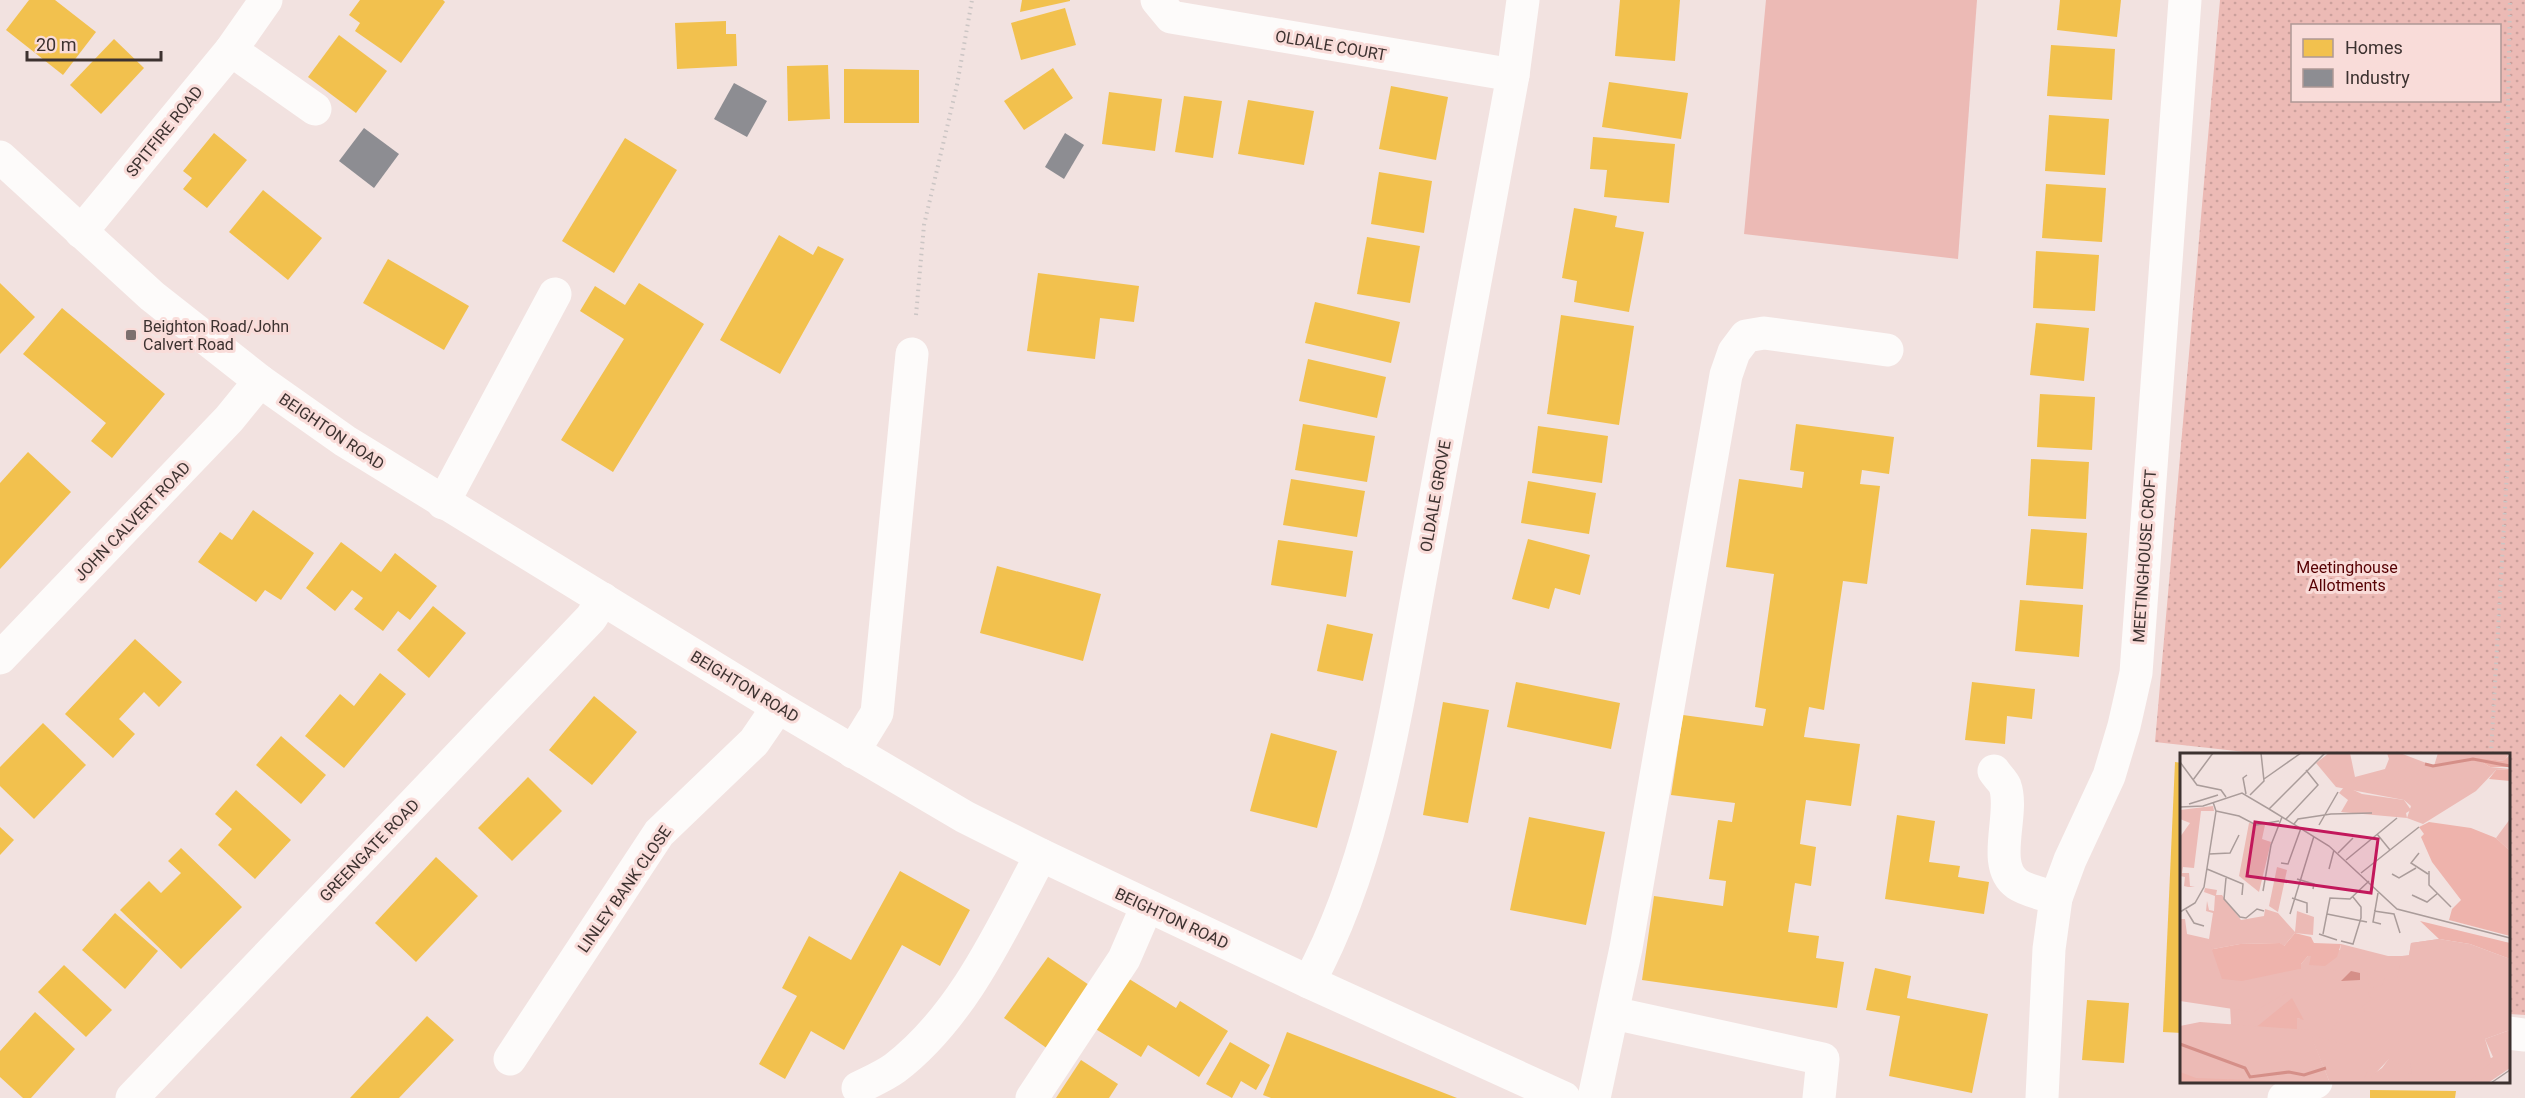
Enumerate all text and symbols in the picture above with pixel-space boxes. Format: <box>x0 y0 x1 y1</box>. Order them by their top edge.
scale bar <box>27 24 160 62</box>
legend <box>2291 24 2501 102</box>
street label: OLDALE COURT <box>1274 26 1388 65</box>
text: 20 m <box>36 34 76 55</box>
text: Homes <box>2345 37 2403 58</box>
text: Industry <box>2345 67 2410 88</box>
street label: SPITFIRE ROAD <box>122 82 207 180</box>
place label: Beighton Road/John Calvert Road <box>143 317 289 354</box>
marker: Beighton Road/John Calvert Road <box>124 328 138 342</box>
street label: BEIGHTON ROAD <box>275 389 388 474</box>
street label: OLDALE GROVE <box>1416 439 1455 553</box>
street label: JOHN CALVERT ROAD <box>71 458 194 585</box>
street label: MEETINGHOUSE CROFT <box>2129 468 2160 643</box>
park label: Meetinghouse Allotments <box>2296 558 2398 595</box>
street label: BEIGHTON ROAD <box>687 647 802 726</box>
inset map <box>2180 753 2510 1083</box>
street label: GREENGATE ROAD <box>316 795 423 905</box>
street label: LINLEY BANK CLOSE <box>574 823 675 956</box>
street label: BEIGHTON ROAD <box>1112 884 1231 953</box>

